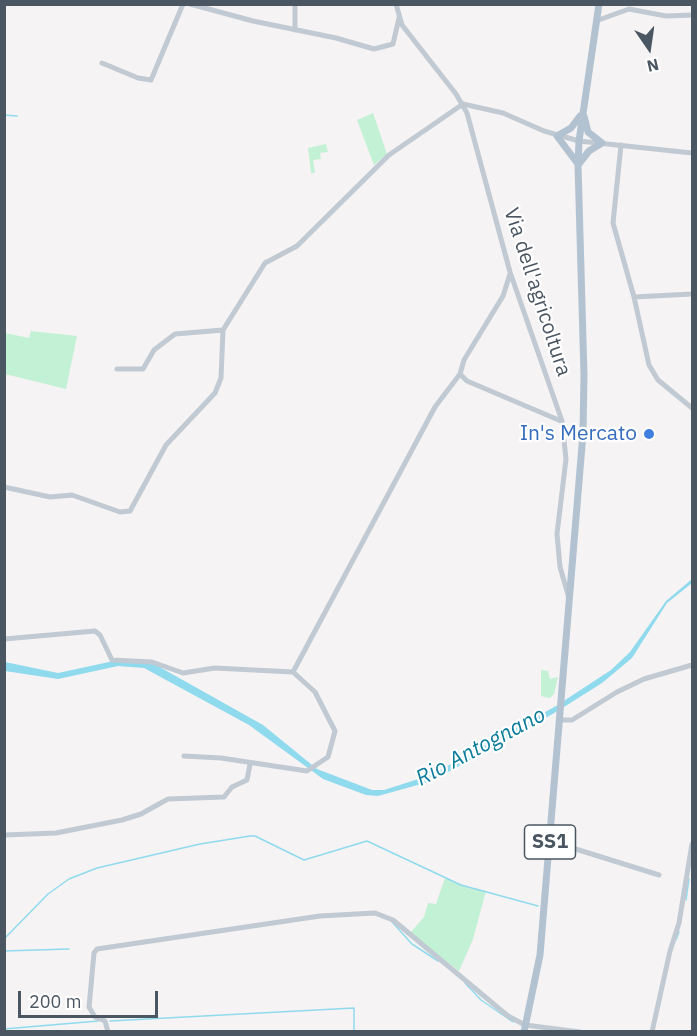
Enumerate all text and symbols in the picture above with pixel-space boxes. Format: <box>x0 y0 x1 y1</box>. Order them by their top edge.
north arrow <box>619 18 679 78</box>
text: N <box>645 54 661 77</box>
street label: Via dell'agricoltura <box>498 205 576 379</box>
place label: In's Mercato <box>520 421 637 447</box>
marker: In's Mercato <box>642 427 656 441</box>
water label: Rio Antognano <box>412 702 550 792</box>
road number: SS1 <box>524 825 576 859</box>
scale bar <box>21 979 160 1017</box>
text: 200 m <box>29 990 81 1013</box>

